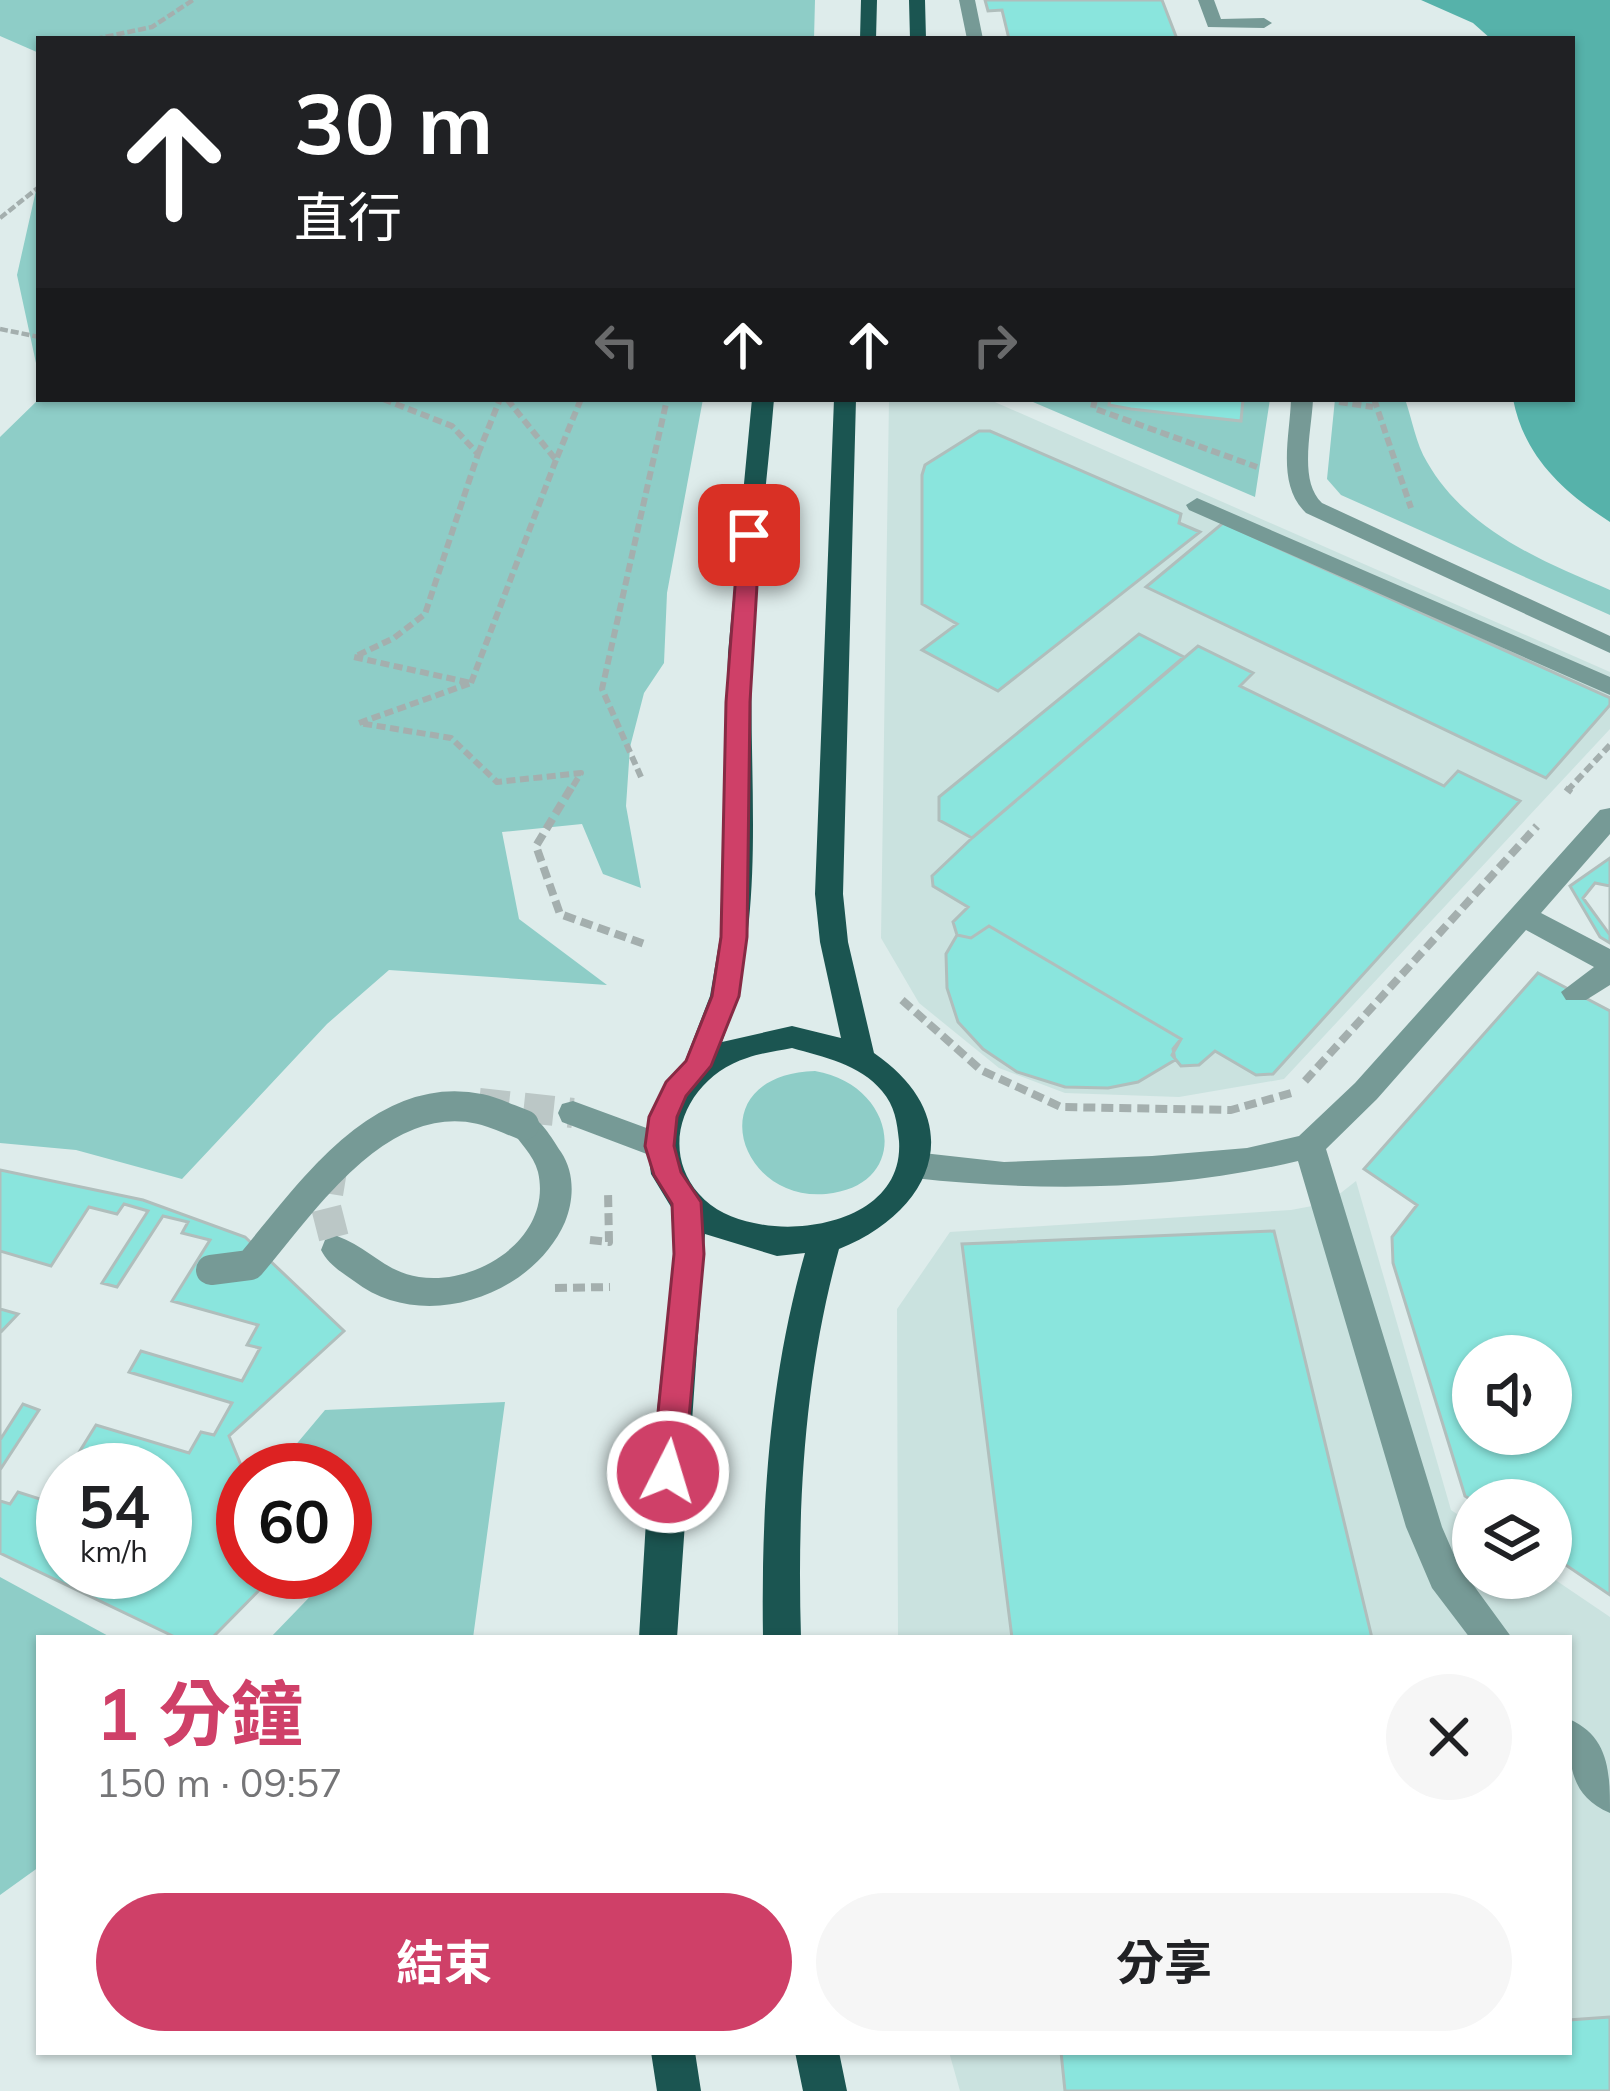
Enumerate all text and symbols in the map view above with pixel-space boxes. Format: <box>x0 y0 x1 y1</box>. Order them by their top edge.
text: 30 m <box>294 70 493 175</box>
icon: ahead <box>96 84 252 240</box>
text: 直行 <box>294 183 402 251</box>
icon: left <box>584 312 650 378</box>
icon: ahead <box>710 312 776 378</box>
icon: ahead <box>836 312 902 378</box>
icon: right <box>962 312 1028 378</box>
pin <box>698 484 800 586</box>
icon: arrive <box>716 502 782 568</box>
map controls <box>1452 1335 1572 1599</box>
button: sound <box>1452 1335 1572 1455</box>
position arrow <box>605 1409 731 1535</box>
speed limit sign: 60 <box>216 1443 372 1599</box>
text: 54 <box>78 1468 150 1543</box>
button: layers <box>1452 1479 1572 1599</box>
text: km/h <box>80 1532 148 1570</box>
text: 1 分鐘 <box>96 1668 303 1758</box>
button: close <box>1386 1674 1512 1800</box>
text: 150 m · 09:57 <box>96 1758 342 1807</box>
button: 結束 <box>96 1893 792 2031</box>
button: 分享 <box>816 1893 1512 2031</box>

